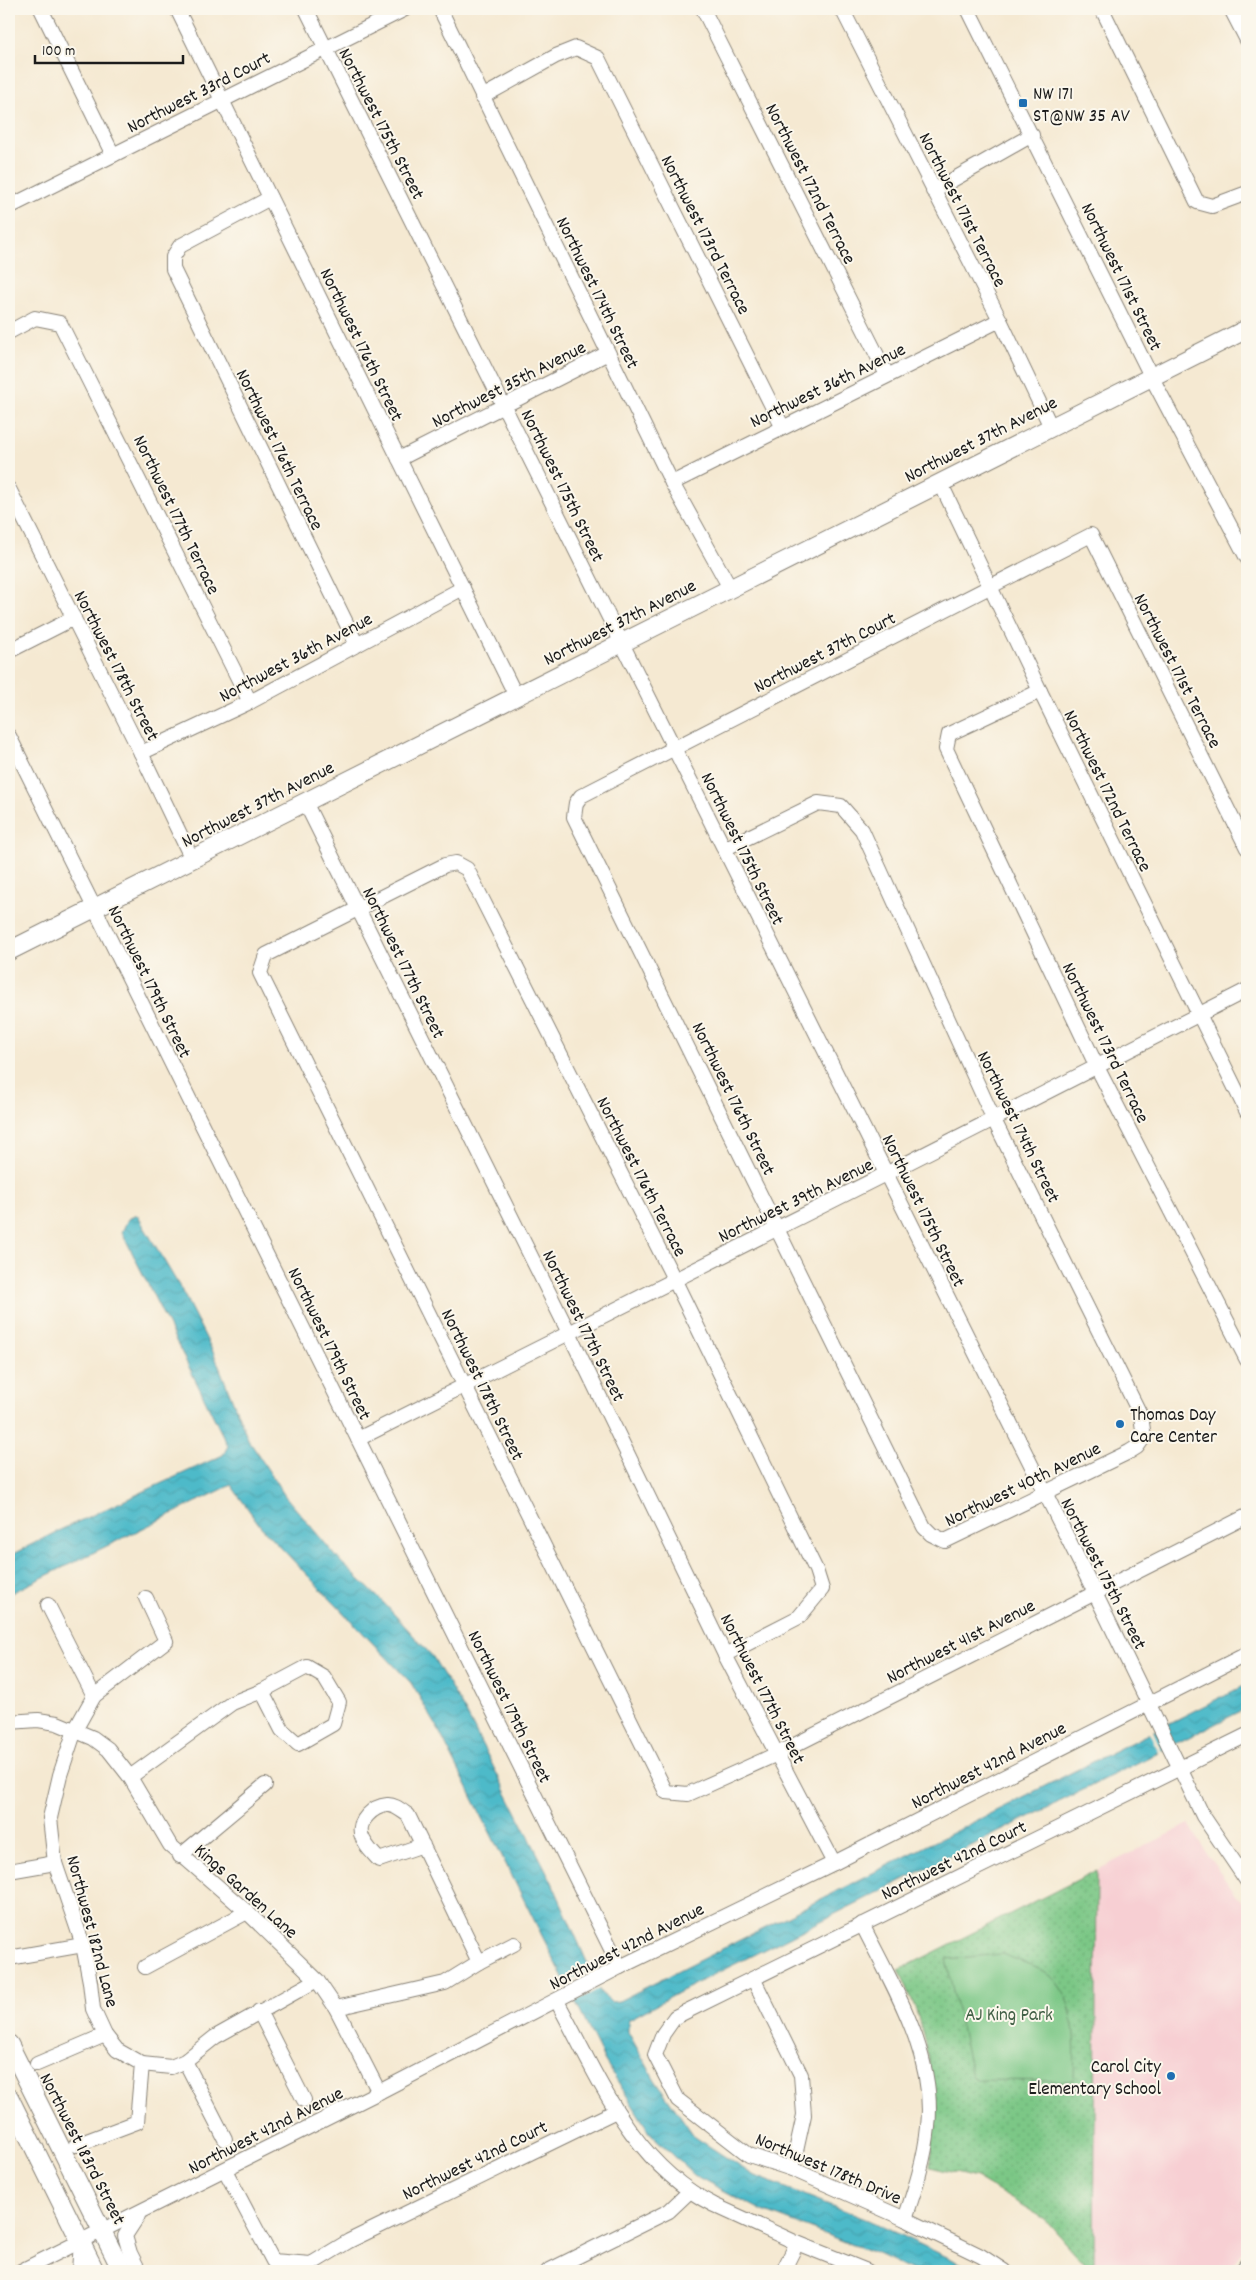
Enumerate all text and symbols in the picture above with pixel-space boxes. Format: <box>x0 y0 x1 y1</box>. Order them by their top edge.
scale bar <box>35 32 182 64</box>
text: 100 m <box>42 41 75 63</box>
street label: Northwest 175th Street <box>330 44 430 205</box>
street label: Northwest 33rd Court <box>123 46 276 142</box>
place label: NW 171 ST@NW 35 AV <box>1033 82 1130 131</box>
marker: NW 171 ST@NW 35 AV <box>1017 97 1029 109</box>
street label: Northwest 172nd Terrace <box>757 99 861 270</box>
street label: Northwest 171st Terrace <box>910 129 1012 293</box>
street label: Northwest 173rd Terrace <box>652 151 756 320</box>
street label: Northwest 171st Street <box>1072 199 1167 356</box>
street label: Northwest 174th Street <box>547 213 644 374</box>
street label: Northwest 176th Street <box>311 264 409 427</box>
street label: Northwest 35th Avenue <box>428 336 591 437</box>
street label: Northwest 36th Avenue <box>746 338 911 437</box>
street label: Northwest 176th Terrace <box>227 365 329 536</box>
street label: Northwest 37th Avenue <box>900 391 1063 491</box>
street label: Northwest 175th Street <box>512 406 610 568</box>
street label: Northwest 177th Terrace <box>125 431 225 600</box>
street label: Northwest 37th Avenue <box>539 574 702 674</box>
street label: Northwest 178th Street <box>65 587 165 747</box>
street label: Northwest 171st Terrace <box>1125 590 1227 754</box>
street label: Northwest 36th Avenue <box>215 607 378 711</box>
street label: Northwest 37th Court <box>750 607 901 702</box>
street label: Northwest 172nd Terrace <box>1055 706 1157 877</box>
street label: Northwest 37th Avenue <box>177 756 340 856</box>
street label: Northwest 175th Street <box>692 769 790 931</box>
street label: Northwest 177th Street <box>353 883 450 1044</box>
street label: Northwest 179th Street <box>99 902 197 1063</box>
street label: Northwest 173rd Terrace <box>1053 959 1155 1128</box>
street label: Northwest 176th Street <box>683 1018 781 1181</box>
street label: Northwest 174th Street <box>968 1047 1065 1208</box>
street label: Northwest 176th Terrace <box>588 1093 692 1262</box>
street label: Northwest 175th Street <box>873 1131 971 1293</box>
street label: Northwest 39th Avenue <box>714 1153 879 1251</box>
street label: Northwest 177th Street <box>533 1246 630 1407</box>
street label: Northwest 179th Street <box>279 1264 377 1425</box>
street label: Northwest 178th Street <box>432 1305 529 1466</box>
place label: Thomas Day Care Center <box>1130 1403 1217 1452</box>
marker: Thomas Day Care Center <box>1114 1418 1126 1430</box>
street label: Northwest 40th Avenue <box>941 1437 1106 1536</box>
street label: Northwest 175th Street <box>1052 1494 1152 1655</box>
street label: Northwest 41st Avenue <box>882 1594 1041 1692</box>
street label: Northwest 177th Street <box>711 1610 810 1769</box>
street label: Northwest 179th Street <box>459 1627 557 1788</box>
street label: Northwest 42nd Avenue <box>907 1716 1072 1818</box>
street label: Northwest 42nd Court <box>877 1815 1032 1909</box>
street label: Kings Garden Lane <box>187 1839 303 1947</box>
street label: Northwest 182nd Lane <box>57 1853 124 2011</box>
street label: Northwest 42nd Avenue <box>545 1897 710 1999</box>
park label: AJ King Park <box>965 2003 1053 2030</box>
place label: Carol City Elementary School <box>1028 2055 1161 2104</box>
street label: Northwest 183rd Street <box>31 2069 131 2230</box>
marker: Carol City Elementary School <box>1165 2070 1177 2082</box>
street label: Northwest 42nd Avenue <box>184 2081 349 2183</box>
street label: Northwest 42nd Court <box>398 2115 553 2209</box>
street label: Northwest 178th Drive <box>750 2127 905 2213</box>

